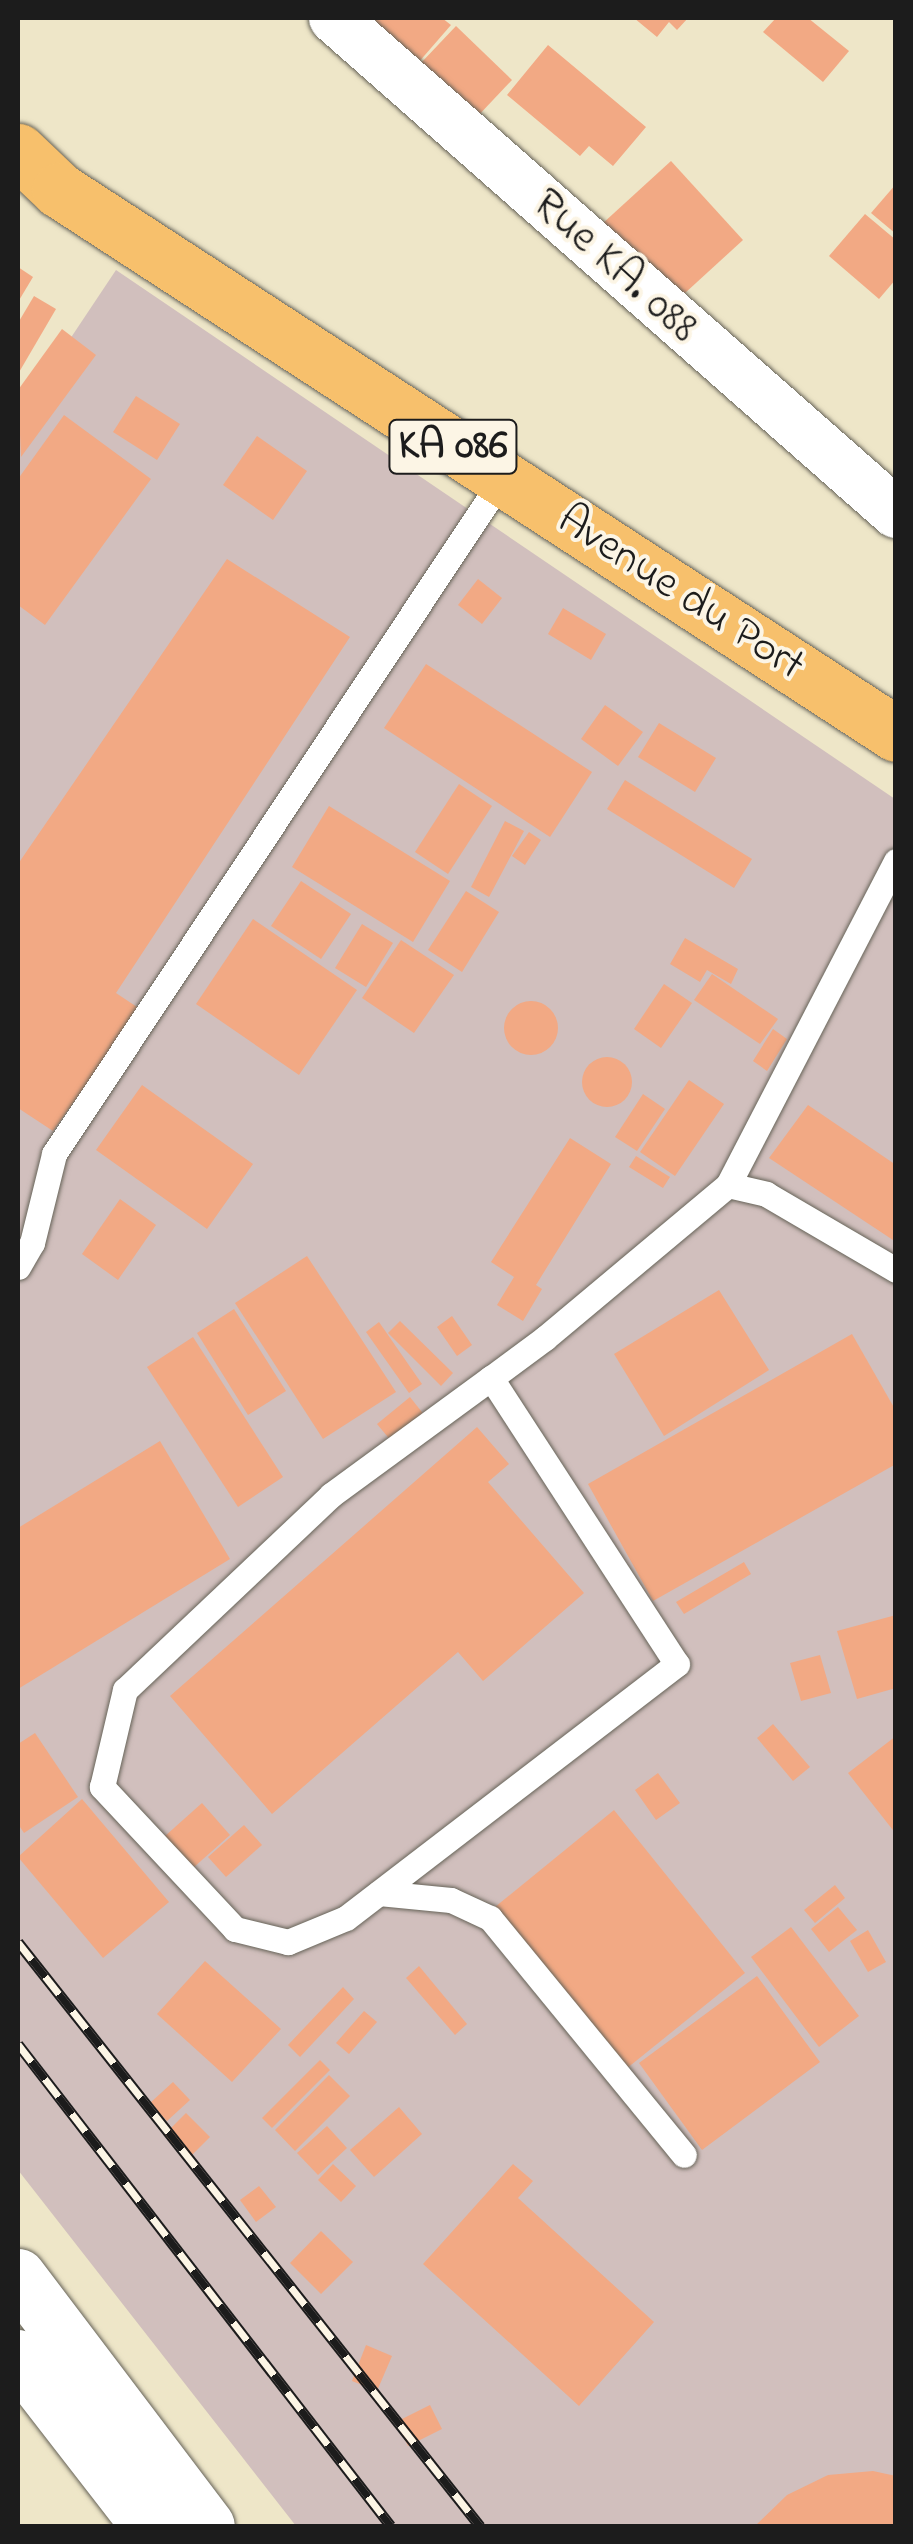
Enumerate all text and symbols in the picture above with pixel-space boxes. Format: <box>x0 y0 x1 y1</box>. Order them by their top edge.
street label: Rue KA. 088 <box>520 178 708 356</box>
road number: KA 086 <box>388 410 518 484</box>
street label: Avenue du Port <box>546 494 814 694</box>

